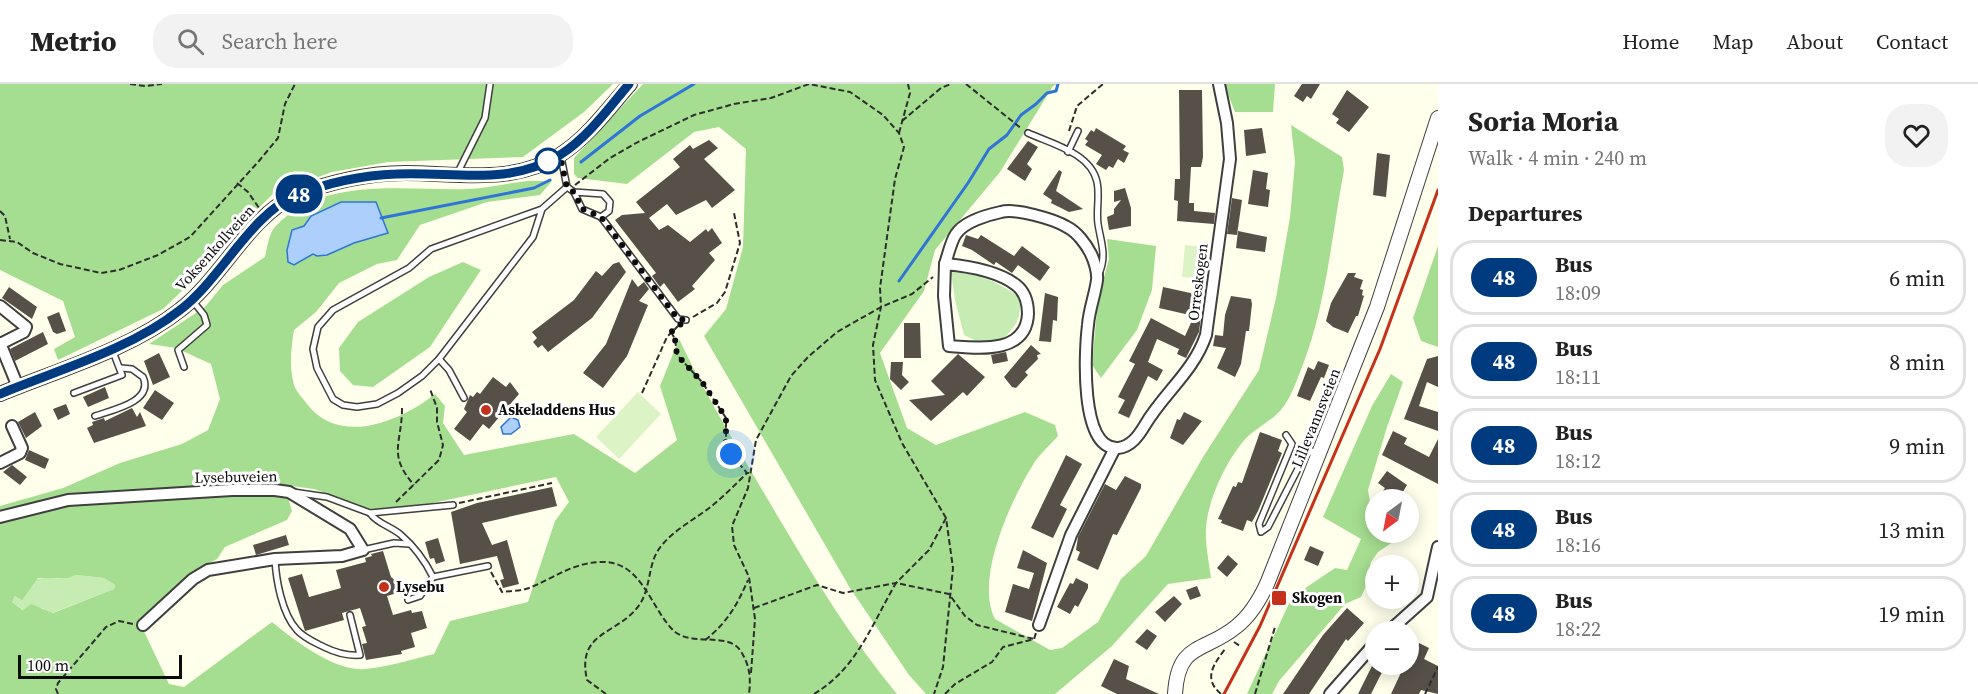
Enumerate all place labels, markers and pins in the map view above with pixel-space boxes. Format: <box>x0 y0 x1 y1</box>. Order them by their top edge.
unlabelled marker <box>535 148 561 174</box>
place label: Askeladdens Hus <box>498 399 616 420</box>
marker: Askeladdens Hus <box>479 403 493 417</box>
place label: Lysebu <box>396 576 444 597</box>
marker: Lysebu <box>377 580 391 594</box>
place label: Skogen <box>1292 587 1342 608</box>
marker: Skogen <box>1270 589 1288 607</box>

